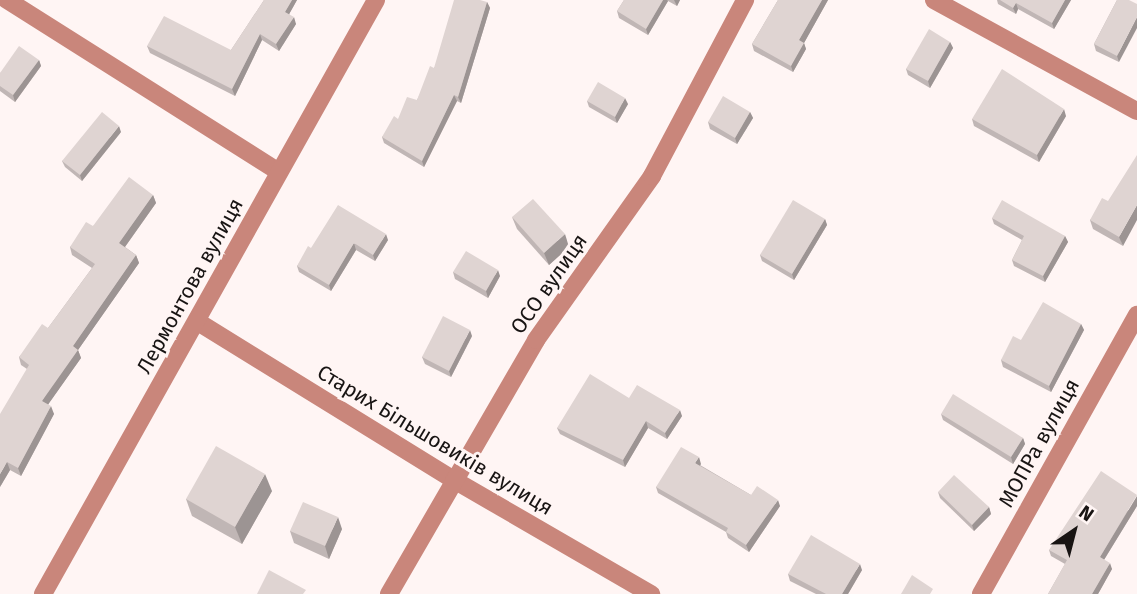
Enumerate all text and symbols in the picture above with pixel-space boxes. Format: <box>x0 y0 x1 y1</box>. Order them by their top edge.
street label: Лермонтова вулиця <box>131 194 249 378</box>
street label: ОСО вулиця <box>505 229 593 339</box>
street label: Старих Більшовиків вулиця <box>313 360 557 520</box>
street label: МОПРа вулиця <box>993 374 1085 512</box>
north arrow <box>1039 496 1109 566</box>
text: N <box>1075 500 1098 526</box>

